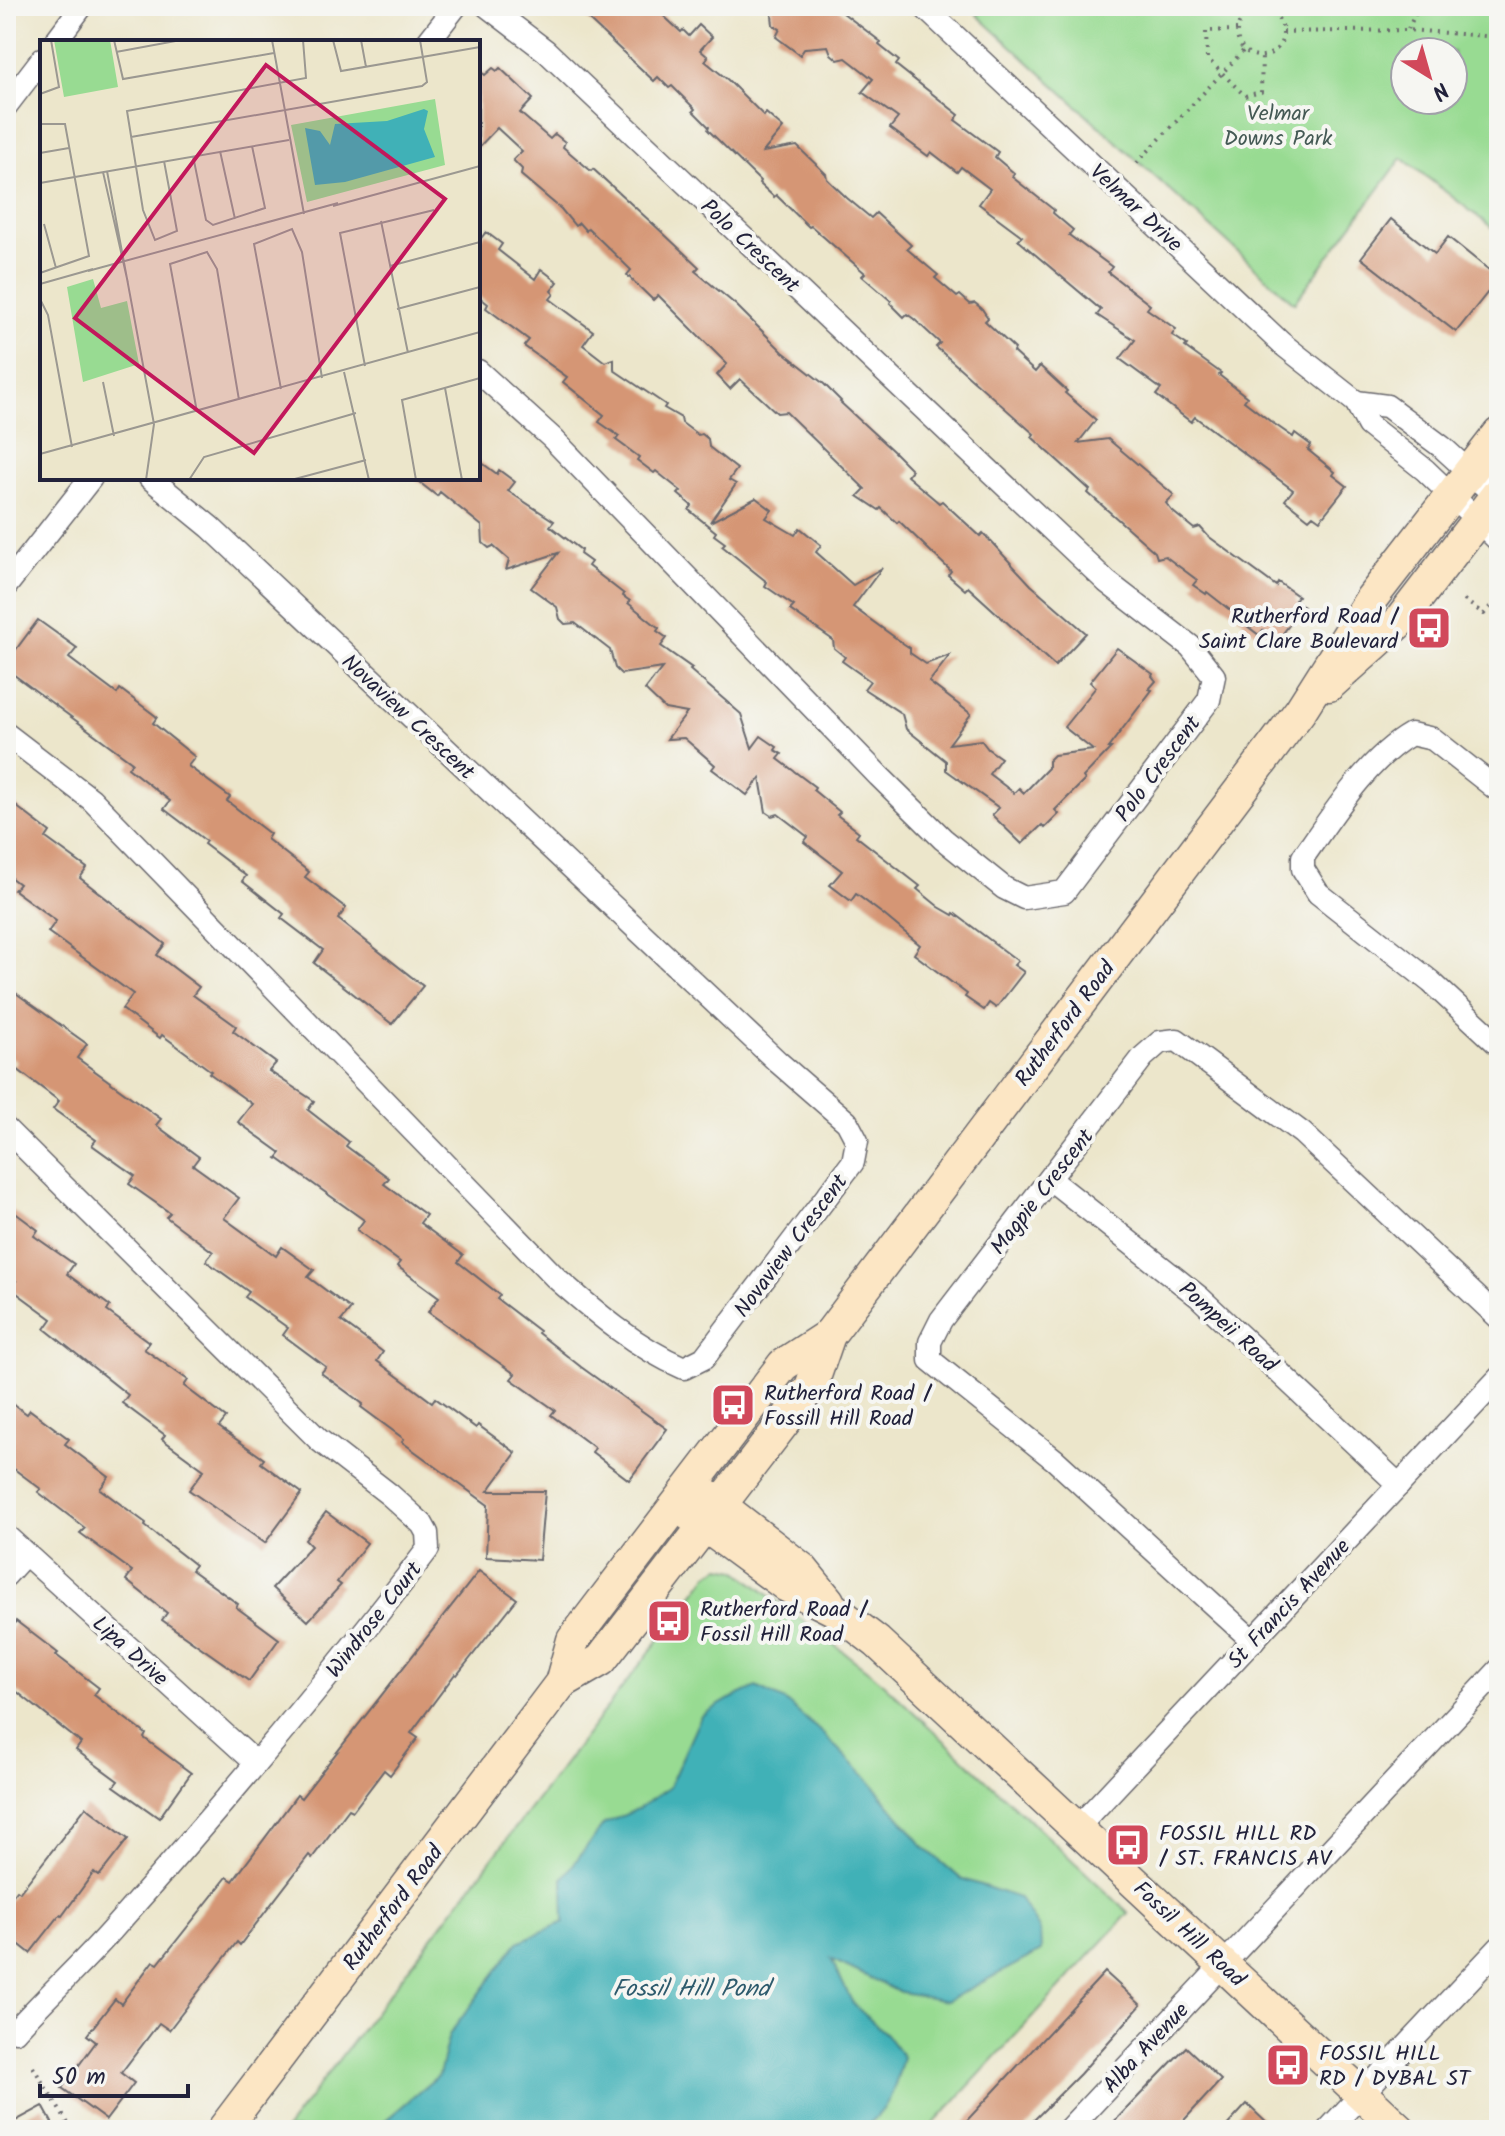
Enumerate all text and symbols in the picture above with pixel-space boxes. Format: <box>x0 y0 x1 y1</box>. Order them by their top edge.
north arrow <box>1389 36 1469 116</box>
inset map <box>40 40 480 480</box>
text: N <box>1423 72 1456 108</box>
park label: Velmar Downs Park <box>1224 97 1333 157</box>
street label: Velmar Drive <box>1081 156 1190 262</box>
street label: Polo Crescent <box>691 191 808 303</box>
place label: Rutherford Road / Saint Clare Boulevard <box>1199 600 1400 660</box>
bus stop icon: Rutherford Road / Saint Clare Boulevard <box>1405 604 1453 652</box>
street label: Novaview Crescent <box>332 646 483 790</box>
street label: Polo Crescent <box>1107 708 1211 830</box>
street label: Rutherford Road <box>1007 953 1126 1095</box>
street label: Magpie Crescent <box>982 1121 1104 1263</box>
street label: Novaview Crescent <box>726 1167 858 1326</box>
street label: Pompeii Road <box>1170 1274 1286 1383</box>
place label: Rutherford Road / Fossill Hill Road <box>764 1377 933 1437</box>
bus stop icon: Rutherford Road / Fossill Hill Road <box>709 1381 757 1429</box>
street label: St Francis Avenue <box>1220 1531 1360 1678</box>
street label: Windrose Court <box>318 1554 432 1686</box>
place label: Rutherford Road / Fossil Hill Road <box>700 1593 869 1653</box>
bus stop icon: Rutherford Road / Fossil Hill Road <box>645 1597 693 1645</box>
street label: Lipa Drive <box>83 1608 176 1696</box>
place label: FOSSIL HILL RD / ST. FRANCIS AV <box>1159 1817 1334 1877</box>
bus stop icon: FOSSIL HILL RD / ST. FRANCIS AV <box>1104 1821 1152 1869</box>
street label: Rutherford Road <box>335 1837 454 1979</box>
street label: Fossil Hill Road <box>1124 1873 1253 1997</box>
water label: Fossil Hill Pond <box>613 1970 774 2009</box>
street label: Alba Avenue <box>1095 1995 1199 2102</box>
place label: FOSSIL HILL RD / DYBAL ST <box>1319 2037 1472 2097</box>
bus stop icon: FOSSIL HILL RD / DYBAL ST <box>1264 2041 1312 2089</box>
scale bar <box>40 2048 188 2098</box>
text: 50 m <box>52 2058 106 2097</box>

